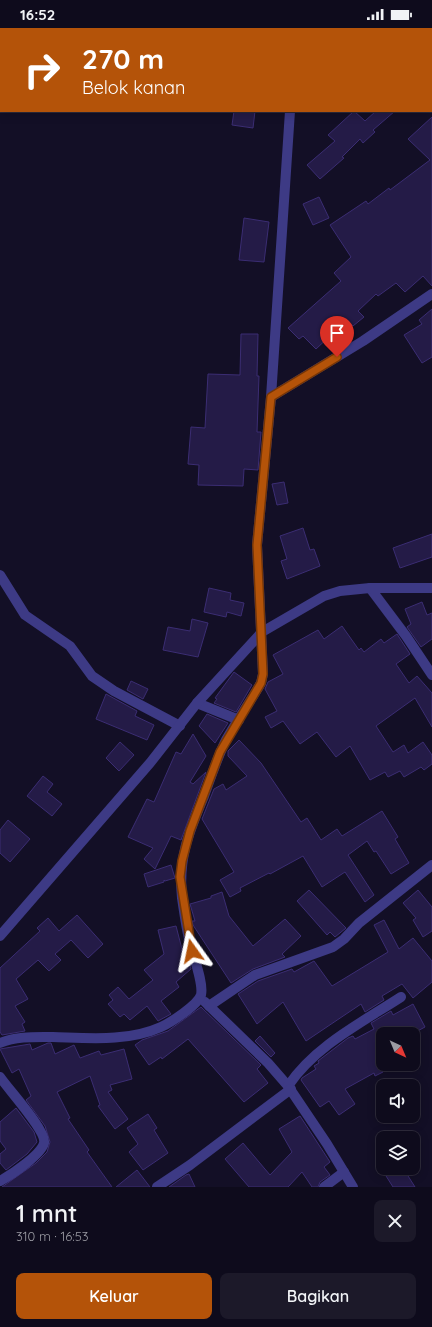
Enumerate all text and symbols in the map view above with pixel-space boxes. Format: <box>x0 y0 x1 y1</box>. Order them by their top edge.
text: 16:52 <box>20 5 55 24</box>
text: 270 m <box>82 41 164 76</box>
icon: right <box>16 44 68 96</box>
text: Belok kanan <box>82 76 185 99</box>
pin <box>320 316 354 357</box>
icon: arrive <box>326 322 348 344</box>
position arrow <box>171 930 213 972</box>
north arrow <box>376 1027 420 1071</box>
map controls <box>376 1027 420 1175</box>
button: sound <box>376 1079 420 1123</box>
button: layers <box>376 1131 420 1175</box>
text: 1 mnt <box>16 1198 77 1228</box>
button: close <box>374 1200 416 1242</box>
text: 310 m · 16:53 <box>16 1228 89 1244</box>
button: Keluar <box>16 1273 212 1319</box>
button: Bagikan <box>220 1273 416 1319</box>

